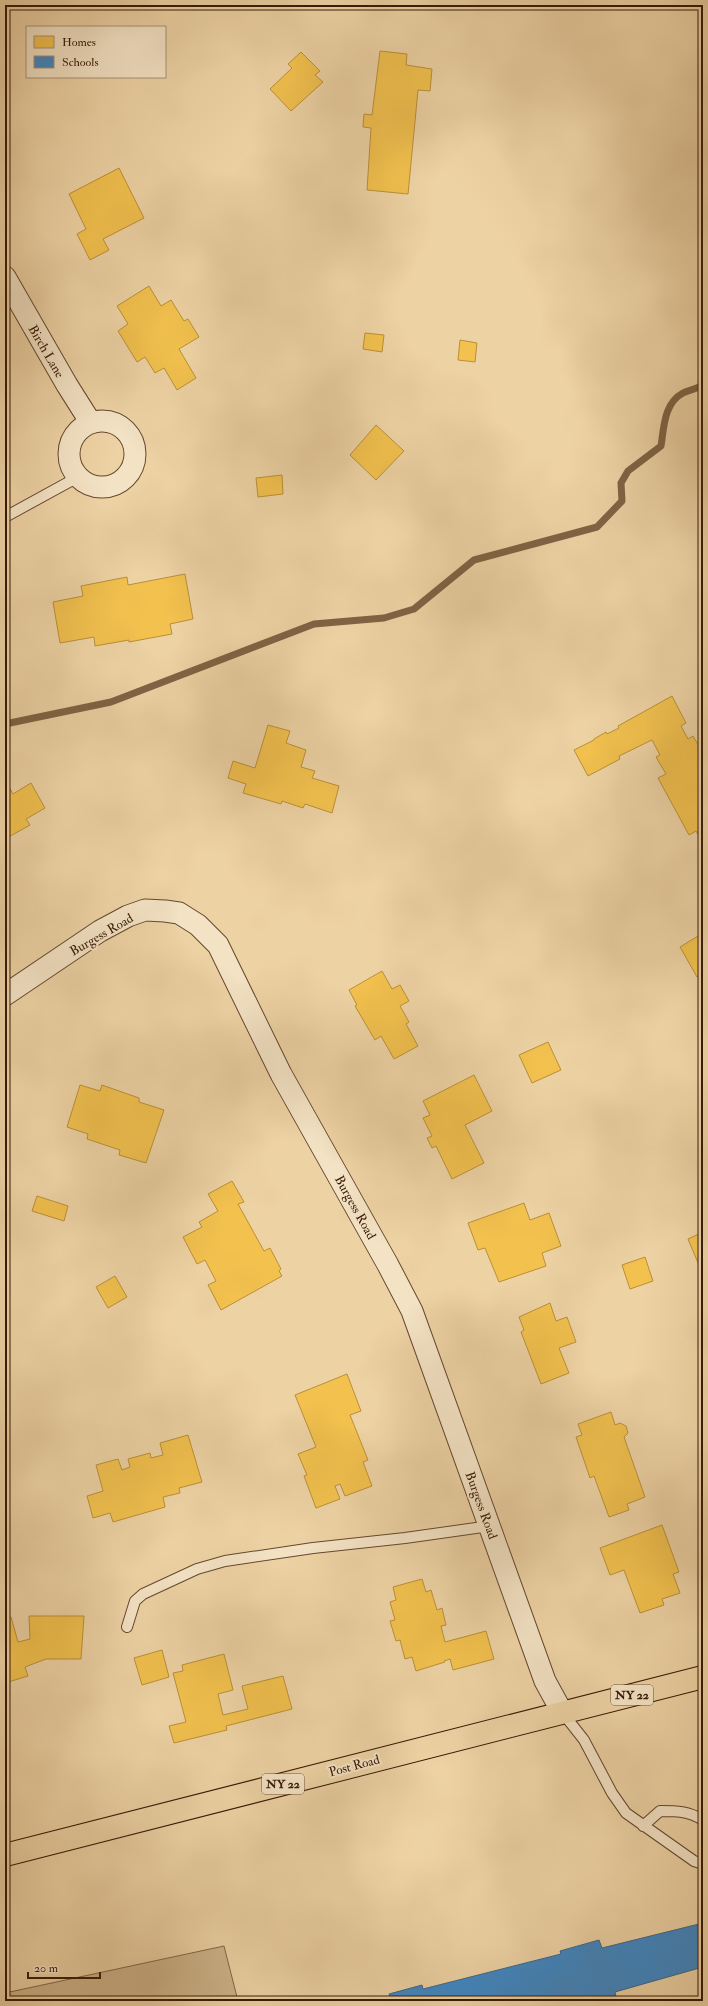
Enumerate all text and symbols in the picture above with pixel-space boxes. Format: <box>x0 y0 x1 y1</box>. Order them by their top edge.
legend <box>26 26 166 78</box>
text: Homes <box>62 35 96 50</box>
text: Schools <box>62 55 99 70</box>
street label: Birch Lane <box>25 322 68 381</box>
street label: Burgess Road <box>67 910 137 959</box>
street label: Burgess Road <box>331 1173 380 1243</box>
street label: Burgess Road <box>461 1469 501 1542</box>
road number: NY 22 <box>611 1685 653 1705</box>
street label: Post Road <box>327 1751 382 1780</box>
road number: NY 22 <box>262 1774 304 1794</box>
scale bar <box>28 1954 100 1980</box>
text: 20 m <box>34 1961 59 1976</box>

